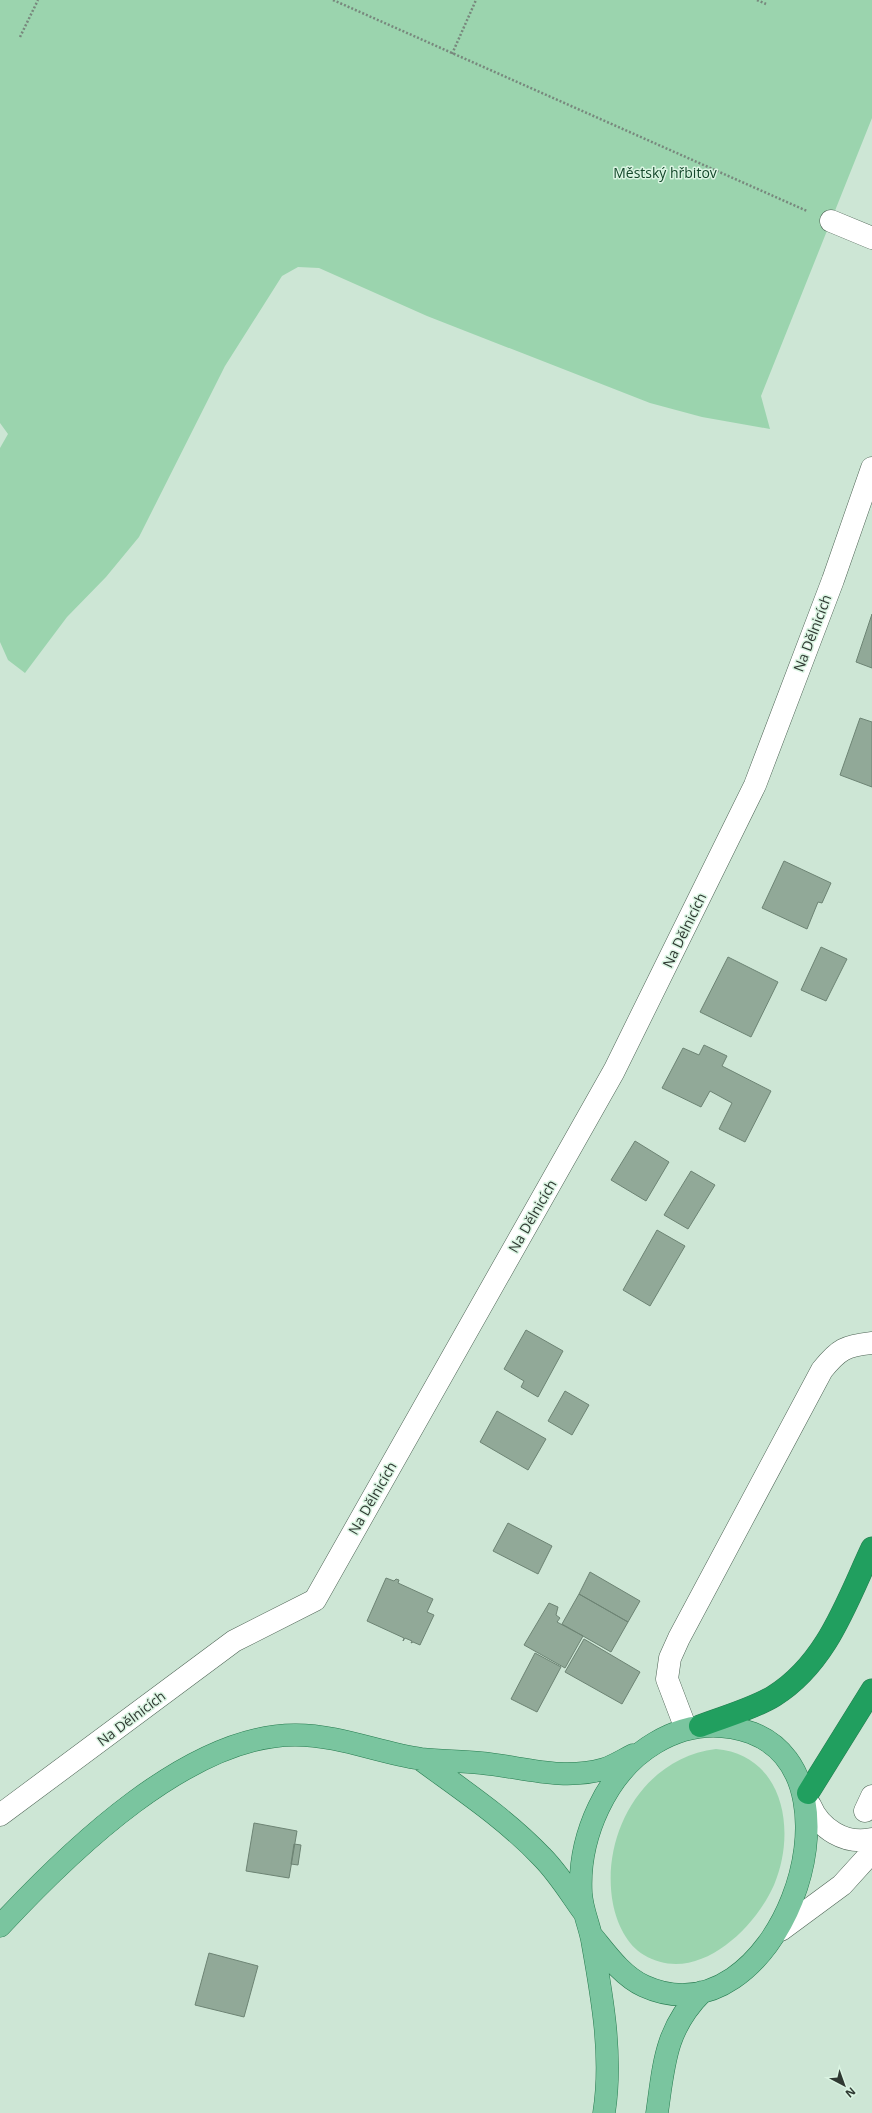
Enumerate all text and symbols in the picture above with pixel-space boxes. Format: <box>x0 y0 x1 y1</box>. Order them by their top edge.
park label: Městský hřbitov <box>613 163 717 182</box>
street label: Na Dělnicích <box>789 592 835 674</box>
street label: Na Dělnicích <box>658 889 710 971</box>
street label: Na Dělnicích <box>503 1176 561 1256</box>
street label: Na Dělnicích <box>343 1458 401 1538</box>
street label: Na Dělnicích <box>93 1686 169 1750</box>
north arrow <box>824 2065 864 2105</box>
text: N <box>843 2084 859 2102</box>

